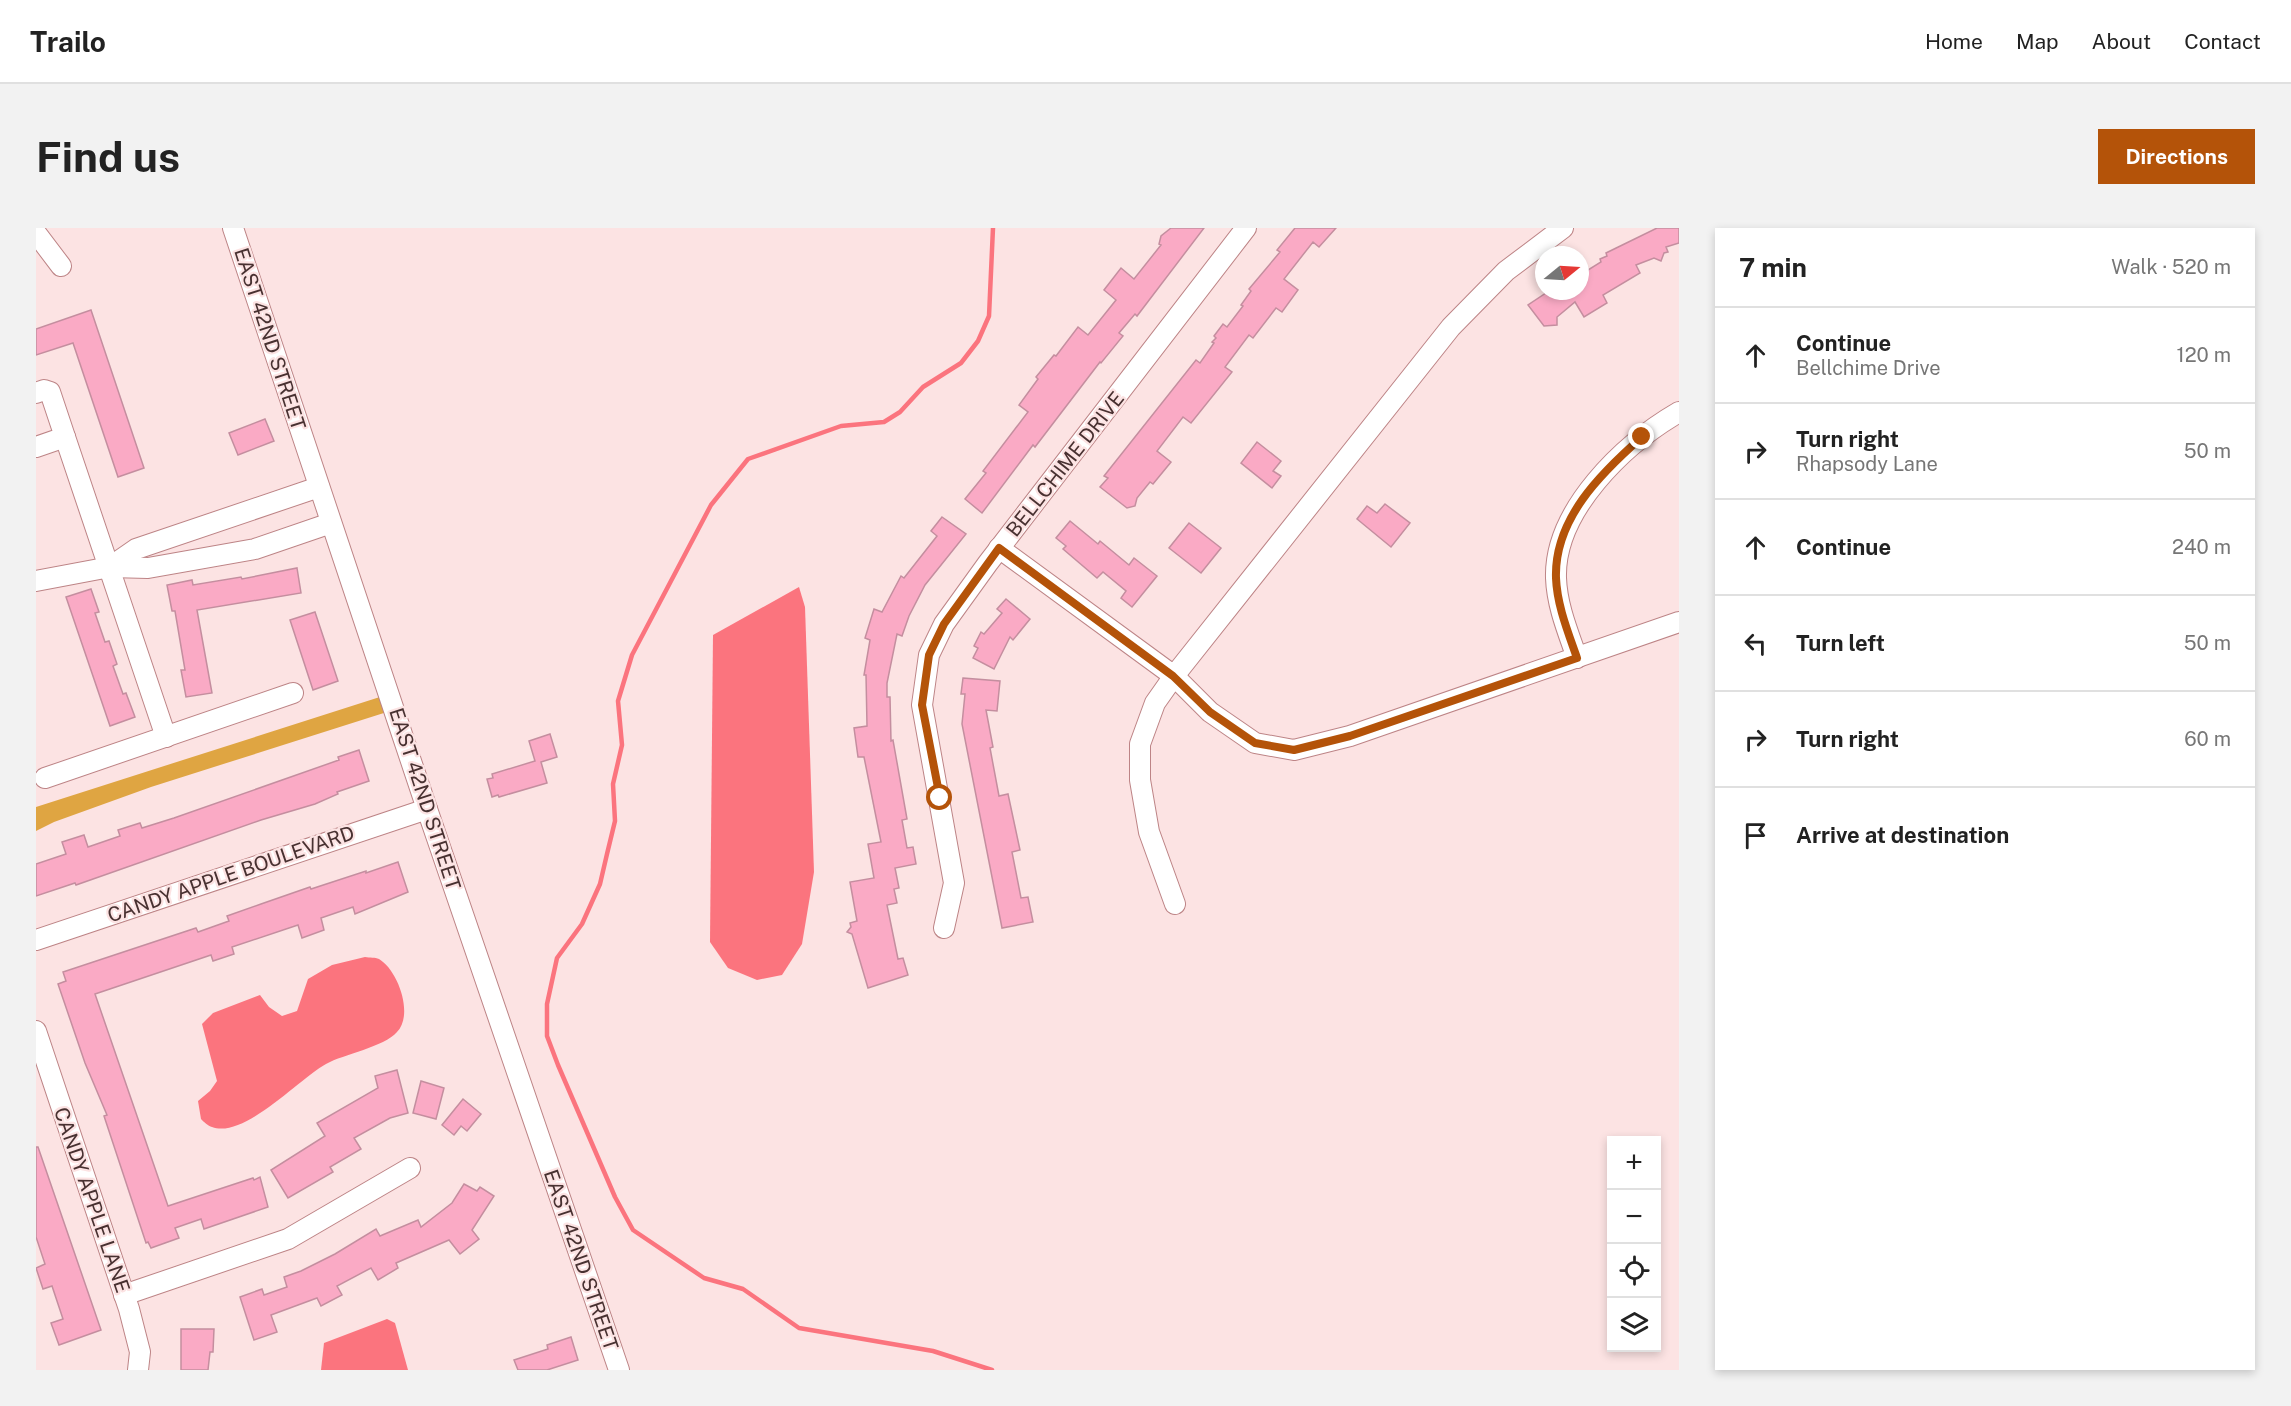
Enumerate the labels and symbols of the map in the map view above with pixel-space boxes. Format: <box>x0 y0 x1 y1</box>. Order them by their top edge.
street label: EAST 42ND STREET <box>229 245 311 433</box>
north arrow <box>1535 246 1589 300</box>
street label: BELLCHIME DRIVE <box>1001 387 1129 541</box>
route end <box>1628 423 1654 449</box>
street label: EAST 42ND STREET <box>384 705 466 893</box>
route start <box>926 784 952 810</box>
street label: CANDY APPLE BOULEVARD <box>104 820 358 928</box>
street label: CANDY APPLE LANE <box>49 1104 135 1296</box>
street label: EAST 42ND STREET <box>539 1166 623 1354</box>

